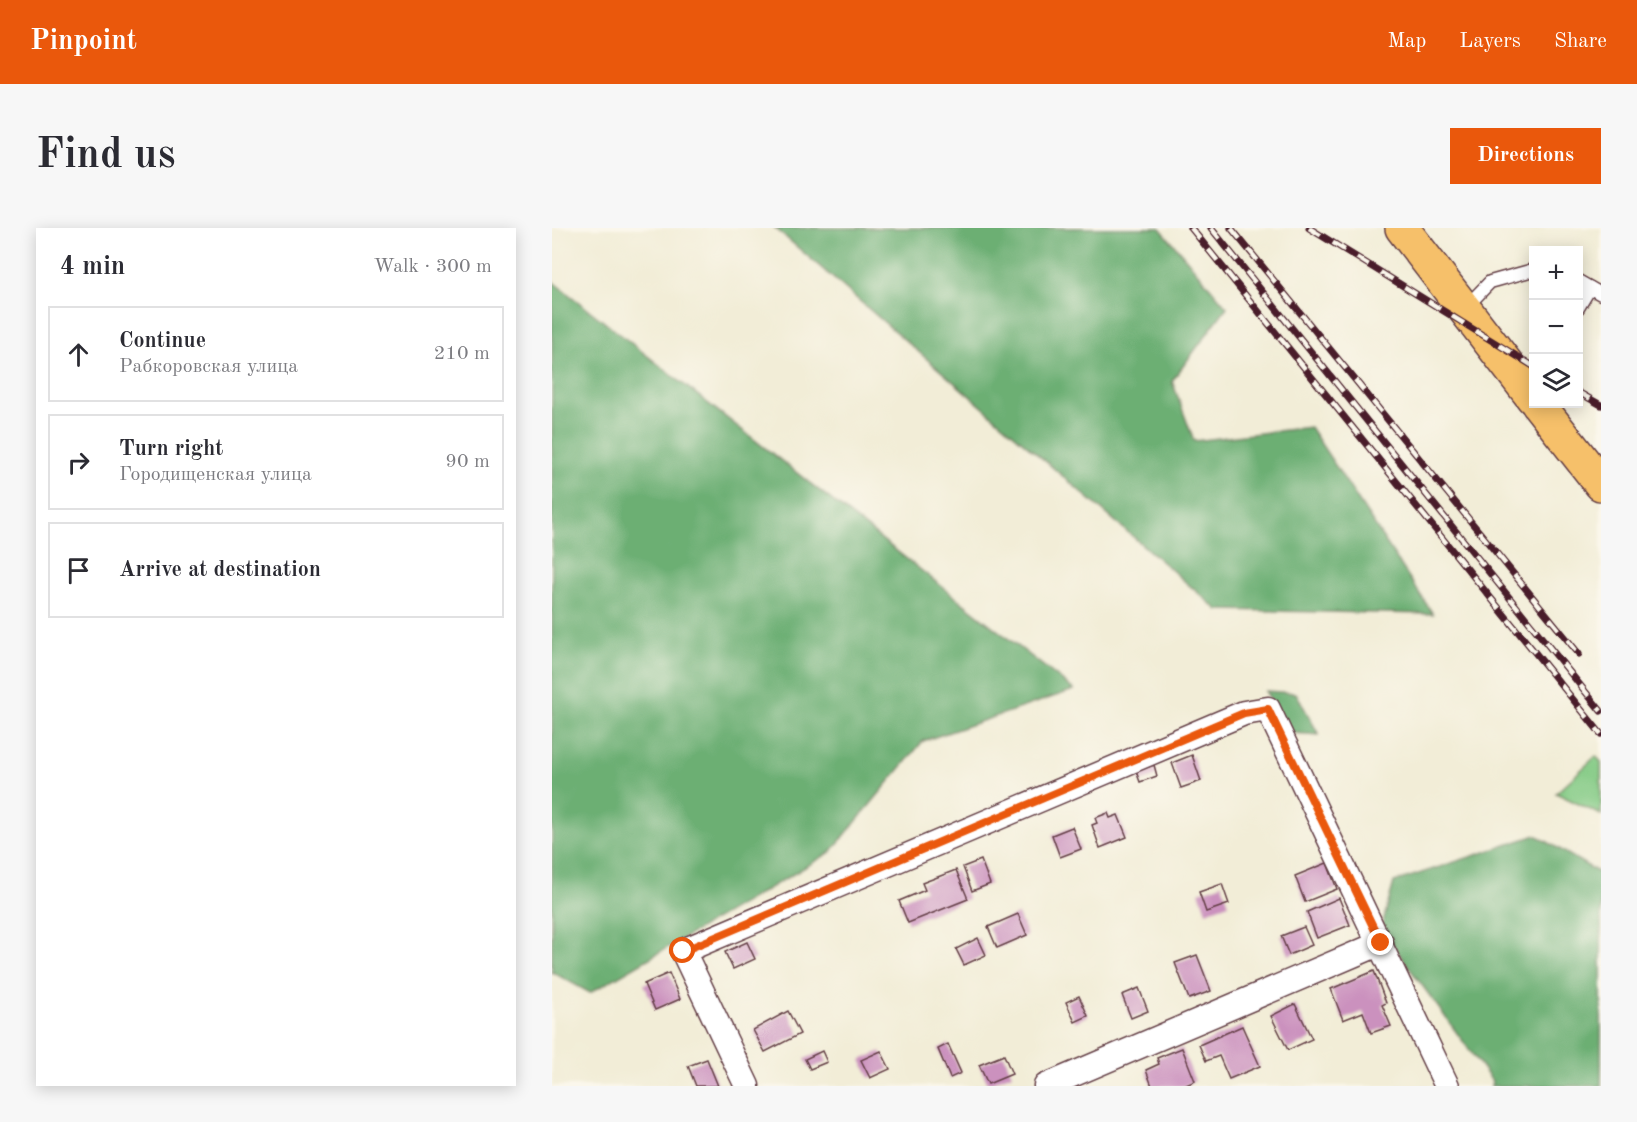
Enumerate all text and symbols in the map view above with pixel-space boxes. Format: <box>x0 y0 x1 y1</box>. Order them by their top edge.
text: Pinpoint <box>30 28 137 56</box>
text: Map <box>1387 31 1426 52</box>
text: Layers <box>1459 31 1521 52</box>
text: Share <box>1554 31 1607 52</box>
button: Directions <box>1450 128 1601 184</box>
text: Find us <box>36 135 175 177</box>
map controls <box>1529 246 1583 408</box>
button: + <box>1529 246 1583 300</box>
text: 4 min <box>60 254 125 280</box>
text: Walk · 300 m <box>373 257 492 277</box>
button: − <box>1529 300 1583 354</box>
text: Continue <box>119 330 206 352</box>
icon: ahead <box>62 338 95 371</box>
text: 210 m <box>434 344 490 364</box>
button: layers <box>1529 354 1583 408</box>
text: Рабкоровская улица <box>119 357 298 377</box>
text: Turn right <box>119 438 223 460</box>
icon: right <box>62 446 95 479</box>
text: 90 m <box>445 452 490 472</box>
text: Городищенская улица <box>119 465 312 485</box>
icon: arrive <box>62 554 95 587</box>
text: Arrive at destination <box>119 559 321 581</box>
route end <box>1367 929 1393 955</box>
route start <box>669 937 695 963</box>

